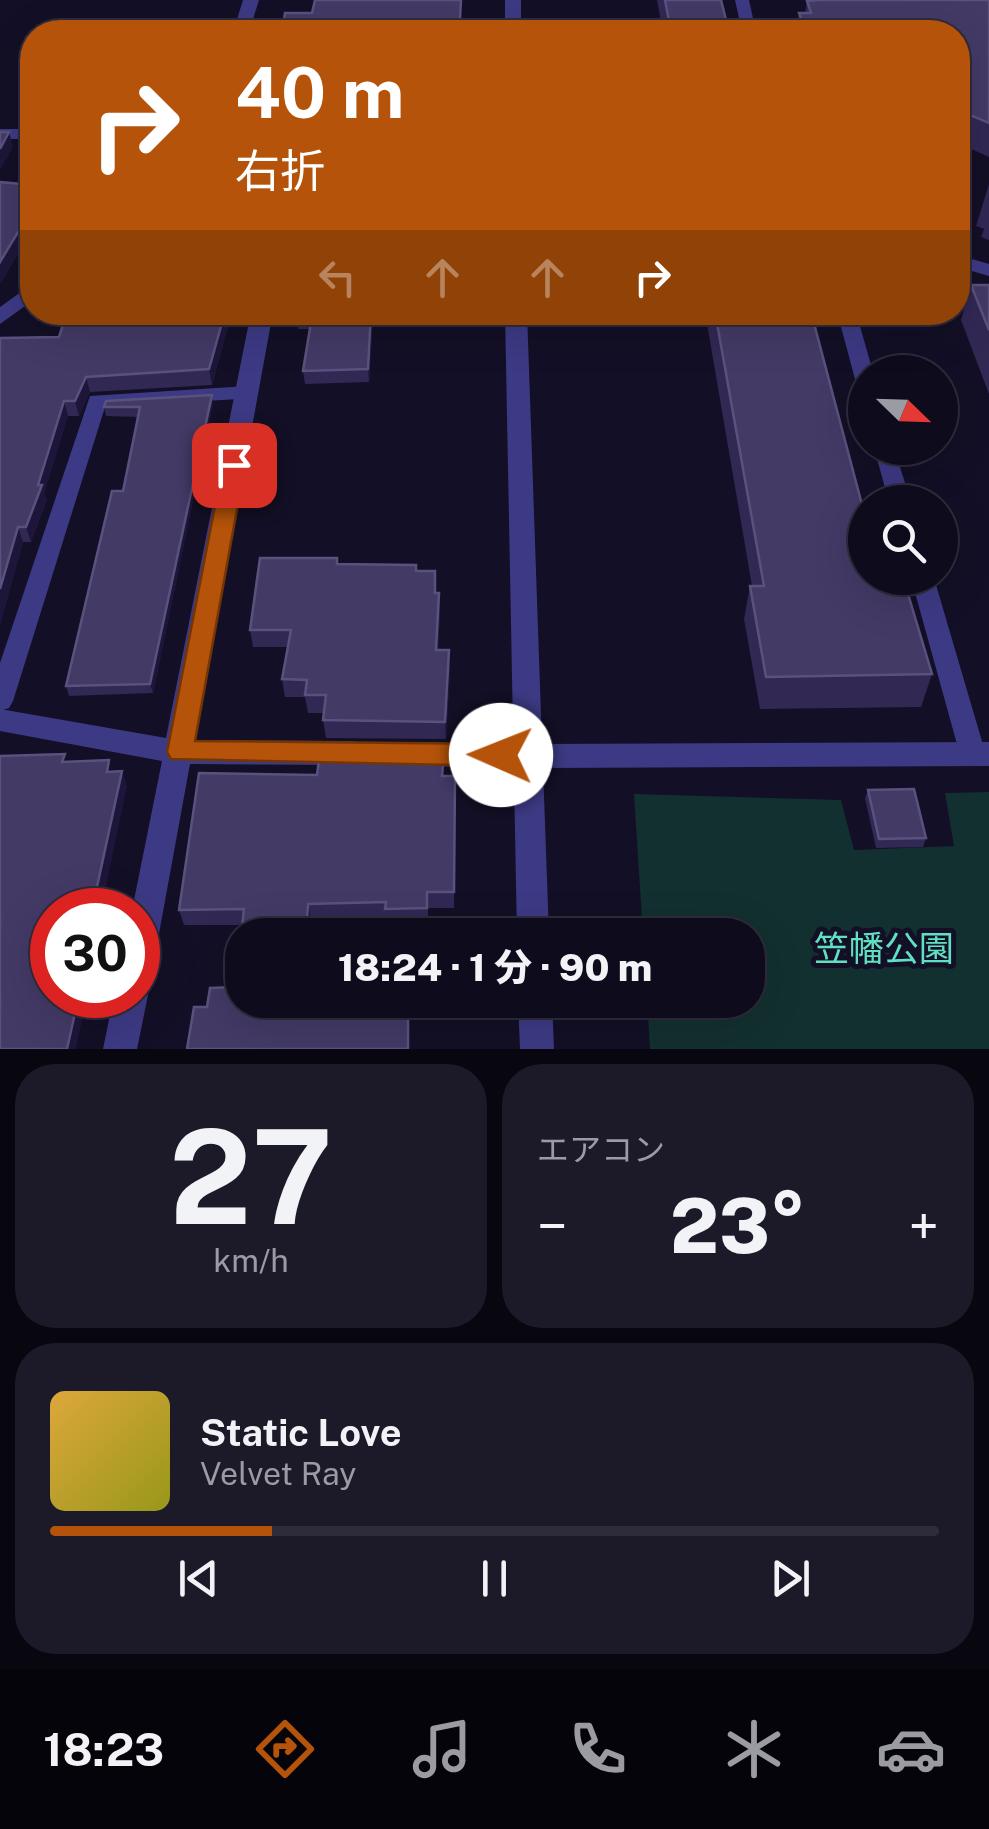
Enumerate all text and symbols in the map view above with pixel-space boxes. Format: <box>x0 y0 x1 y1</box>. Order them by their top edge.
text: 40 m <box>235 51 405 134</box>
icon: right <box>70 60 200 190</box>
text: 右折 <box>235 144 325 197</box>
icon: left <box>310 250 365 305</box>
icon: ahead <box>415 250 470 305</box>
icon: ahead <box>520 250 575 305</box>
icon: right <box>625 250 680 305</box>
north arrow <box>848 355 958 465</box>
map controls <box>848 355 958 595</box>
pin <box>192 423 277 508</box>
icon: arrive <box>207 438 262 493</box>
button: search <box>848 485 958 595</box>
position arrow <box>449 703 553 807</box>
speed limit sign: 30 <box>30 888 160 1018</box>
park label: 笠幡公園 <box>814 928 954 969</box>
text: 18:24 · 1 分 · 90 m <box>338 945 652 990</box>
text: 27 <box>169 1101 333 1253</box>
text: エアコン <box>537 1131 665 1168</box>
text: 23° <box>670 1182 806 1270</box>
text: − <box>537 1194 568 1258</box>
text: + <box>909 1194 939 1258</box>
text: km/h <box>213 1242 289 1279</box>
text: Static Love <box>200 1410 402 1455</box>
text: Velvet Ray <box>200 1455 356 1492</box>
icon: previous <box>171 1551 226 1606</box>
icon: pause <box>467 1551 522 1606</box>
icon: next <box>763 1551 818 1606</box>
icon: directions <box>250 1714 320 1784</box>
icon: music <box>407 1714 477 1784</box>
icon: phone <box>563 1714 633 1784</box>
icon: climate <box>719 1714 789 1784</box>
icon: car <box>876 1714 946 1784</box>
text: 18:23 <box>43 1723 164 1776</box>

